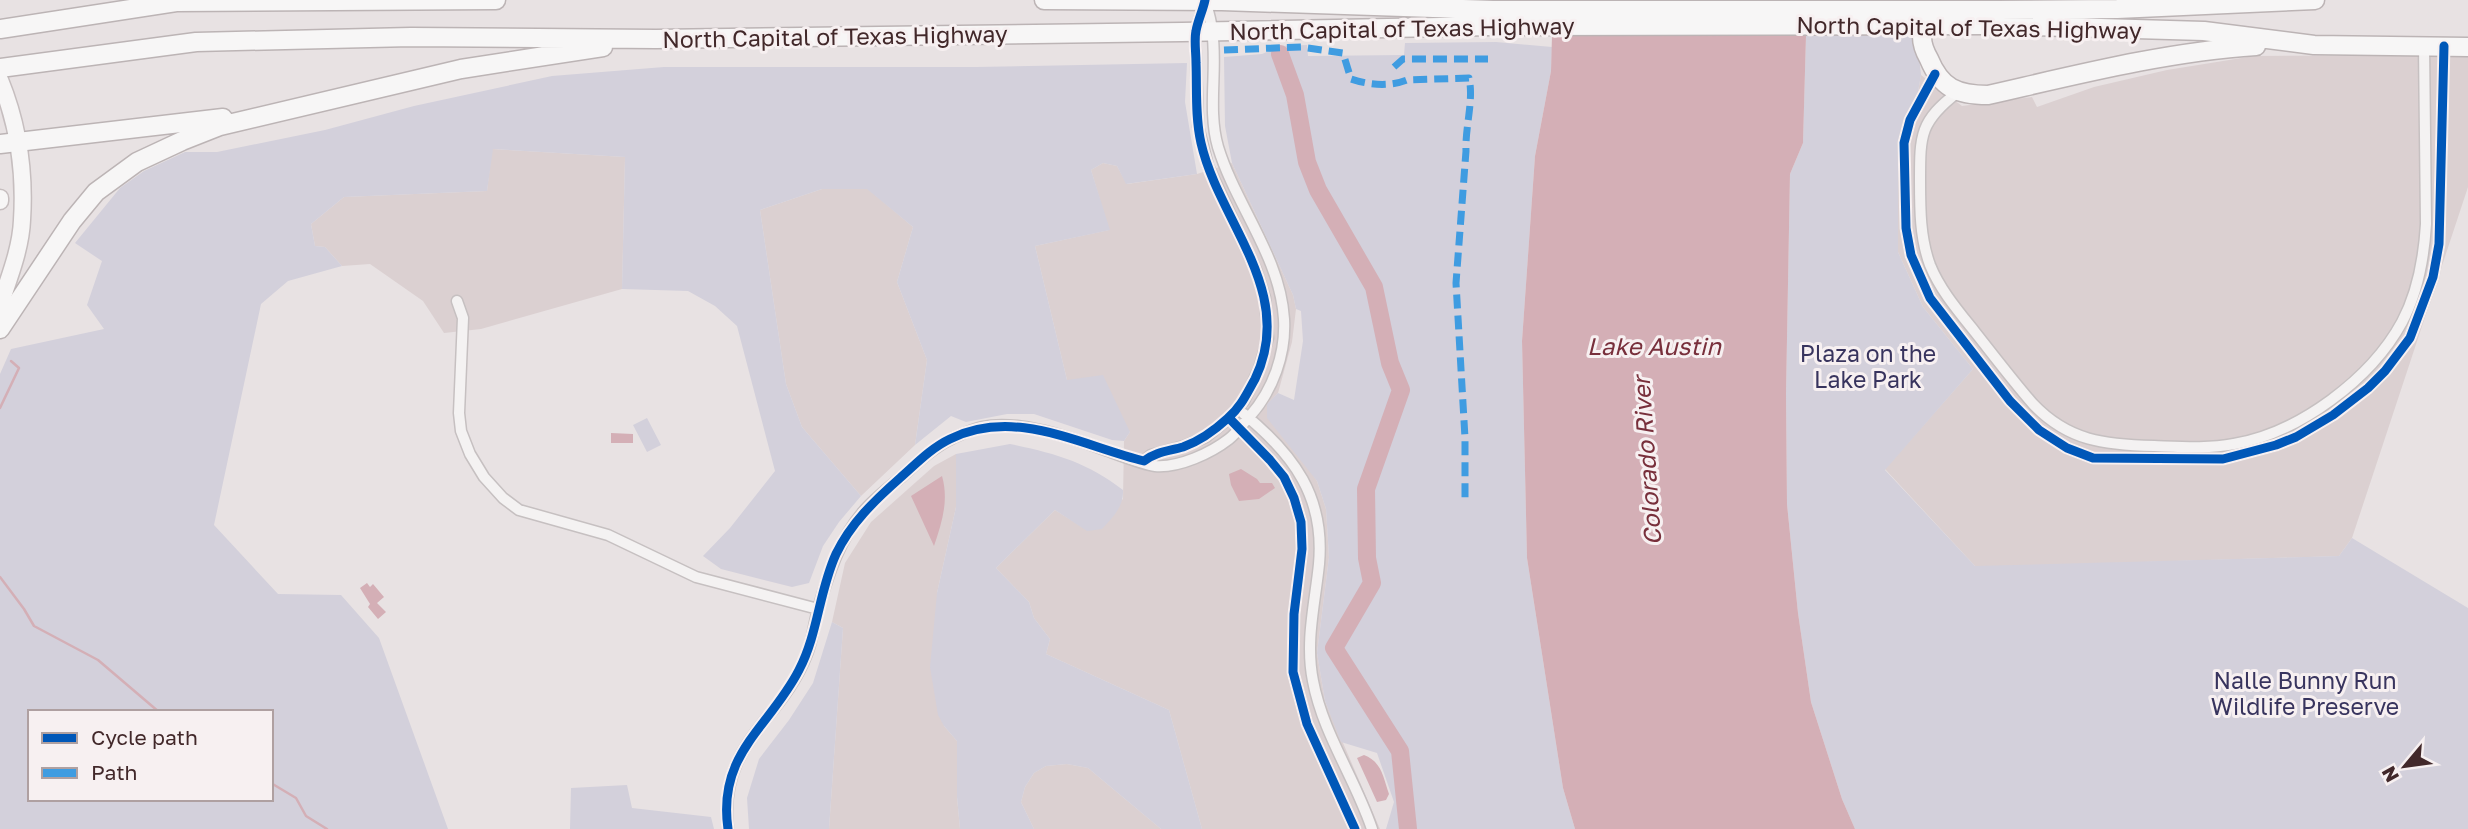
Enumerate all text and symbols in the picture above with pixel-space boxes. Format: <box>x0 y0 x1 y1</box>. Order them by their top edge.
street label: North Capital of Texas Highway <box>1796 10 2142 44</box>
street label: North Capital of Texas Highway <box>1229 11 1575 45</box>
street label: North Capital of Texas Highway <box>662 19 1008 53</box>
water label: Lake Austin <box>1587 331 1722 360</box>
park label: Plaza on the Lake Park <box>1800 339 1936 393</box>
water label: Colorado River <box>1625 372 1666 547</box>
park label: Nalle Bunny Run Wildlife Preserve <box>2211 666 2399 720</box>
legend <box>28 710 273 801</box>
text: Cycle path <box>91 724 198 750</box>
north arrow <box>2370 731 2440 801</box>
text: Path <box>91 759 138 785</box>
text: N <box>2376 763 2403 786</box>

